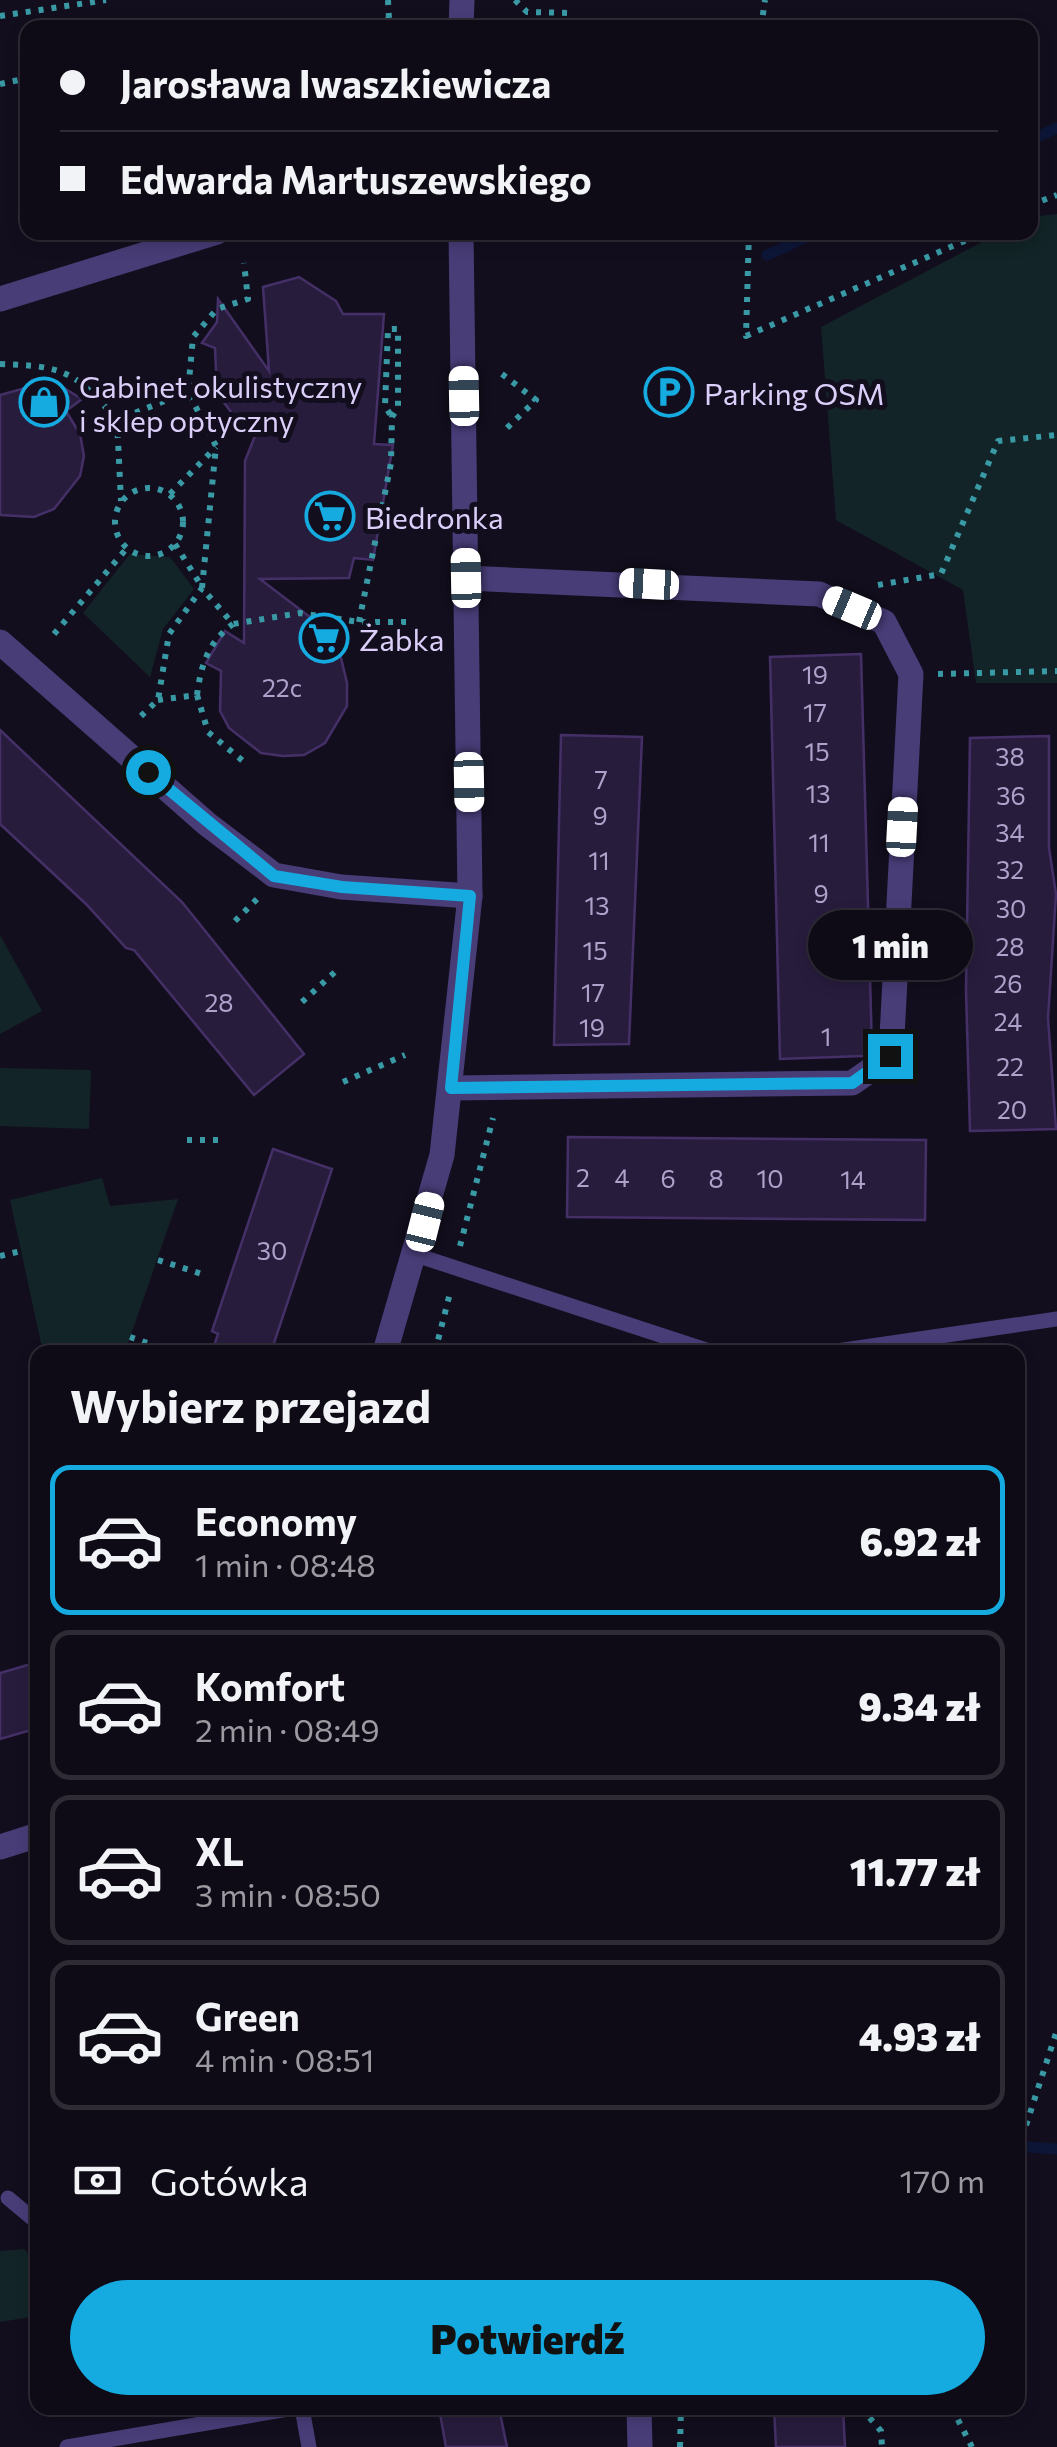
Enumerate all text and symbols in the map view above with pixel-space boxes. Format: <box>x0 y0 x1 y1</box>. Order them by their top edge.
text: Jarosława Iwaszkiewicza <box>120 59 551 106</box>
text: Edwarda Martuszewskiego <box>120 155 592 202</box>
car <box>448 366 480 426</box>
parking icon: Parking OSM <box>643 366 695 418</box>
place label: Gabinet okulistyczny i sklep optyczny <box>79 367 362 438</box>
place label: Parking OSM <box>704 374 885 411</box>
shop icon: Gabinet okulistyczny i sklep optyczny <box>18 376 70 428</box>
supermarket icon: Biedronka <box>304 490 356 542</box>
place label: Biedronka <box>365 498 504 535</box>
car <box>450 548 482 608</box>
car <box>618 567 680 601</box>
car <box>819 582 885 634</box>
supermarket icon: Żabka <box>298 612 350 664</box>
place label: Żabka <box>359 620 445 657</box>
house number: 19 <box>802 659 828 689</box>
house number: 22c <box>262 672 302 702</box>
house number: 17 <box>803 697 827 727</box>
house number: 15 <box>804 736 830 766</box>
house number: 38 <box>995 741 1025 771</box>
route start <box>126 750 171 795</box>
car <box>453 752 485 812</box>
house number: 7 <box>594 764 608 794</box>
house number: 13 <box>806 778 830 808</box>
house number: 36 <box>996 780 1026 810</box>
car <box>885 796 919 858</box>
house number: 9 <box>592 800 608 830</box>
house number: 34 <box>995 817 1025 847</box>
house number: 11 <box>808 827 830 857</box>
house number: 11 <box>588 845 610 875</box>
house number: 32 <box>996 854 1024 884</box>
house number: 9 <box>813 878 829 908</box>
house number: 13 <box>585 890 609 920</box>
house number: 30 <box>996 893 1026 923</box>
callout: 1 min <box>808 911 972 981</box>
text: 1 min <box>852 925 929 965</box>
house number: 28 <box>996 931 1024 961</box>
house number: 15 <box>582 935 608 965</box>
house number: 26 <box>994 968 1022 998</box>
house number: 17 <box>581 977 605 1007</box>
house number: 28 <box>205 987 233 1017</box>
house number: 24 <box>994 1006 1022 1036</box>
house number: 19 <box>579 1012 605 1042</box>
house number: 1 <box>821 1021 831 1051</box>
route end <box>868 1034 913 1079</box>
house number: 22 <box>996 1051 1024 1081</box>
house number: 20 <box>997 1094 1027 1124</box>
house number: 2 <box>576 1162 590 1192</box>
house number: 4 <box>614 1162 630 1192</box>
house number: 6 <box>660 1163 676 1193</box>
house number: 8 <box>708 1163 724 1193</box>
house number: 10 <box>756 1163 784 1193</box>
house number: 14 <box>840 1164 866 1194</box>
car <box>403 1189 447 1255</box>
house number: 30 <box>257 1235 287 1265</box>
text: Wybierz przejazd <box>70 1377 431 1432</box>
icon: car <box>75 1495 165 1585</box>
text: Economy <box>195 1497 357 1544</box>
text: 6.92 zł <box>859 1517 980 1564</box>
text: 1 min · 08:48 <box>195 1544 376 1584</box>
icon: car <box>75 1660 165 1750</box>
text: Komfort <box>195 1662 345 1709</box>
text: 9.34 zł <box>858 1682 980 1729</box>
text: 2 min · 08:49 <box>195 1709 380 1749</box>
icon: car <box>75 1825 165 1915</box>
text: XL <box>195 1827 244 1874</box>
text: 11.77 zł <box>850 1847 980 1894</box>
text: 3 min · 08:50 <box>195 1874 381 1914</box>
icon: car <box>75 1990 165 2080</box>
text: Green <box>195 1992 300 2039</box>
text: 4.93 zł <box>859 2012 980 2059</box>
text: 4 min · 08:51 <box>195 2039 375 2079</box>
icon: cash <box>70 2153 125 2208</box>
text: Gotówka <box>150 2157 309 2204</box>
text: 170 m <box>900 2160 985 2200</box>
button: Potwierdź <box>70 2280 985 2395</box>

